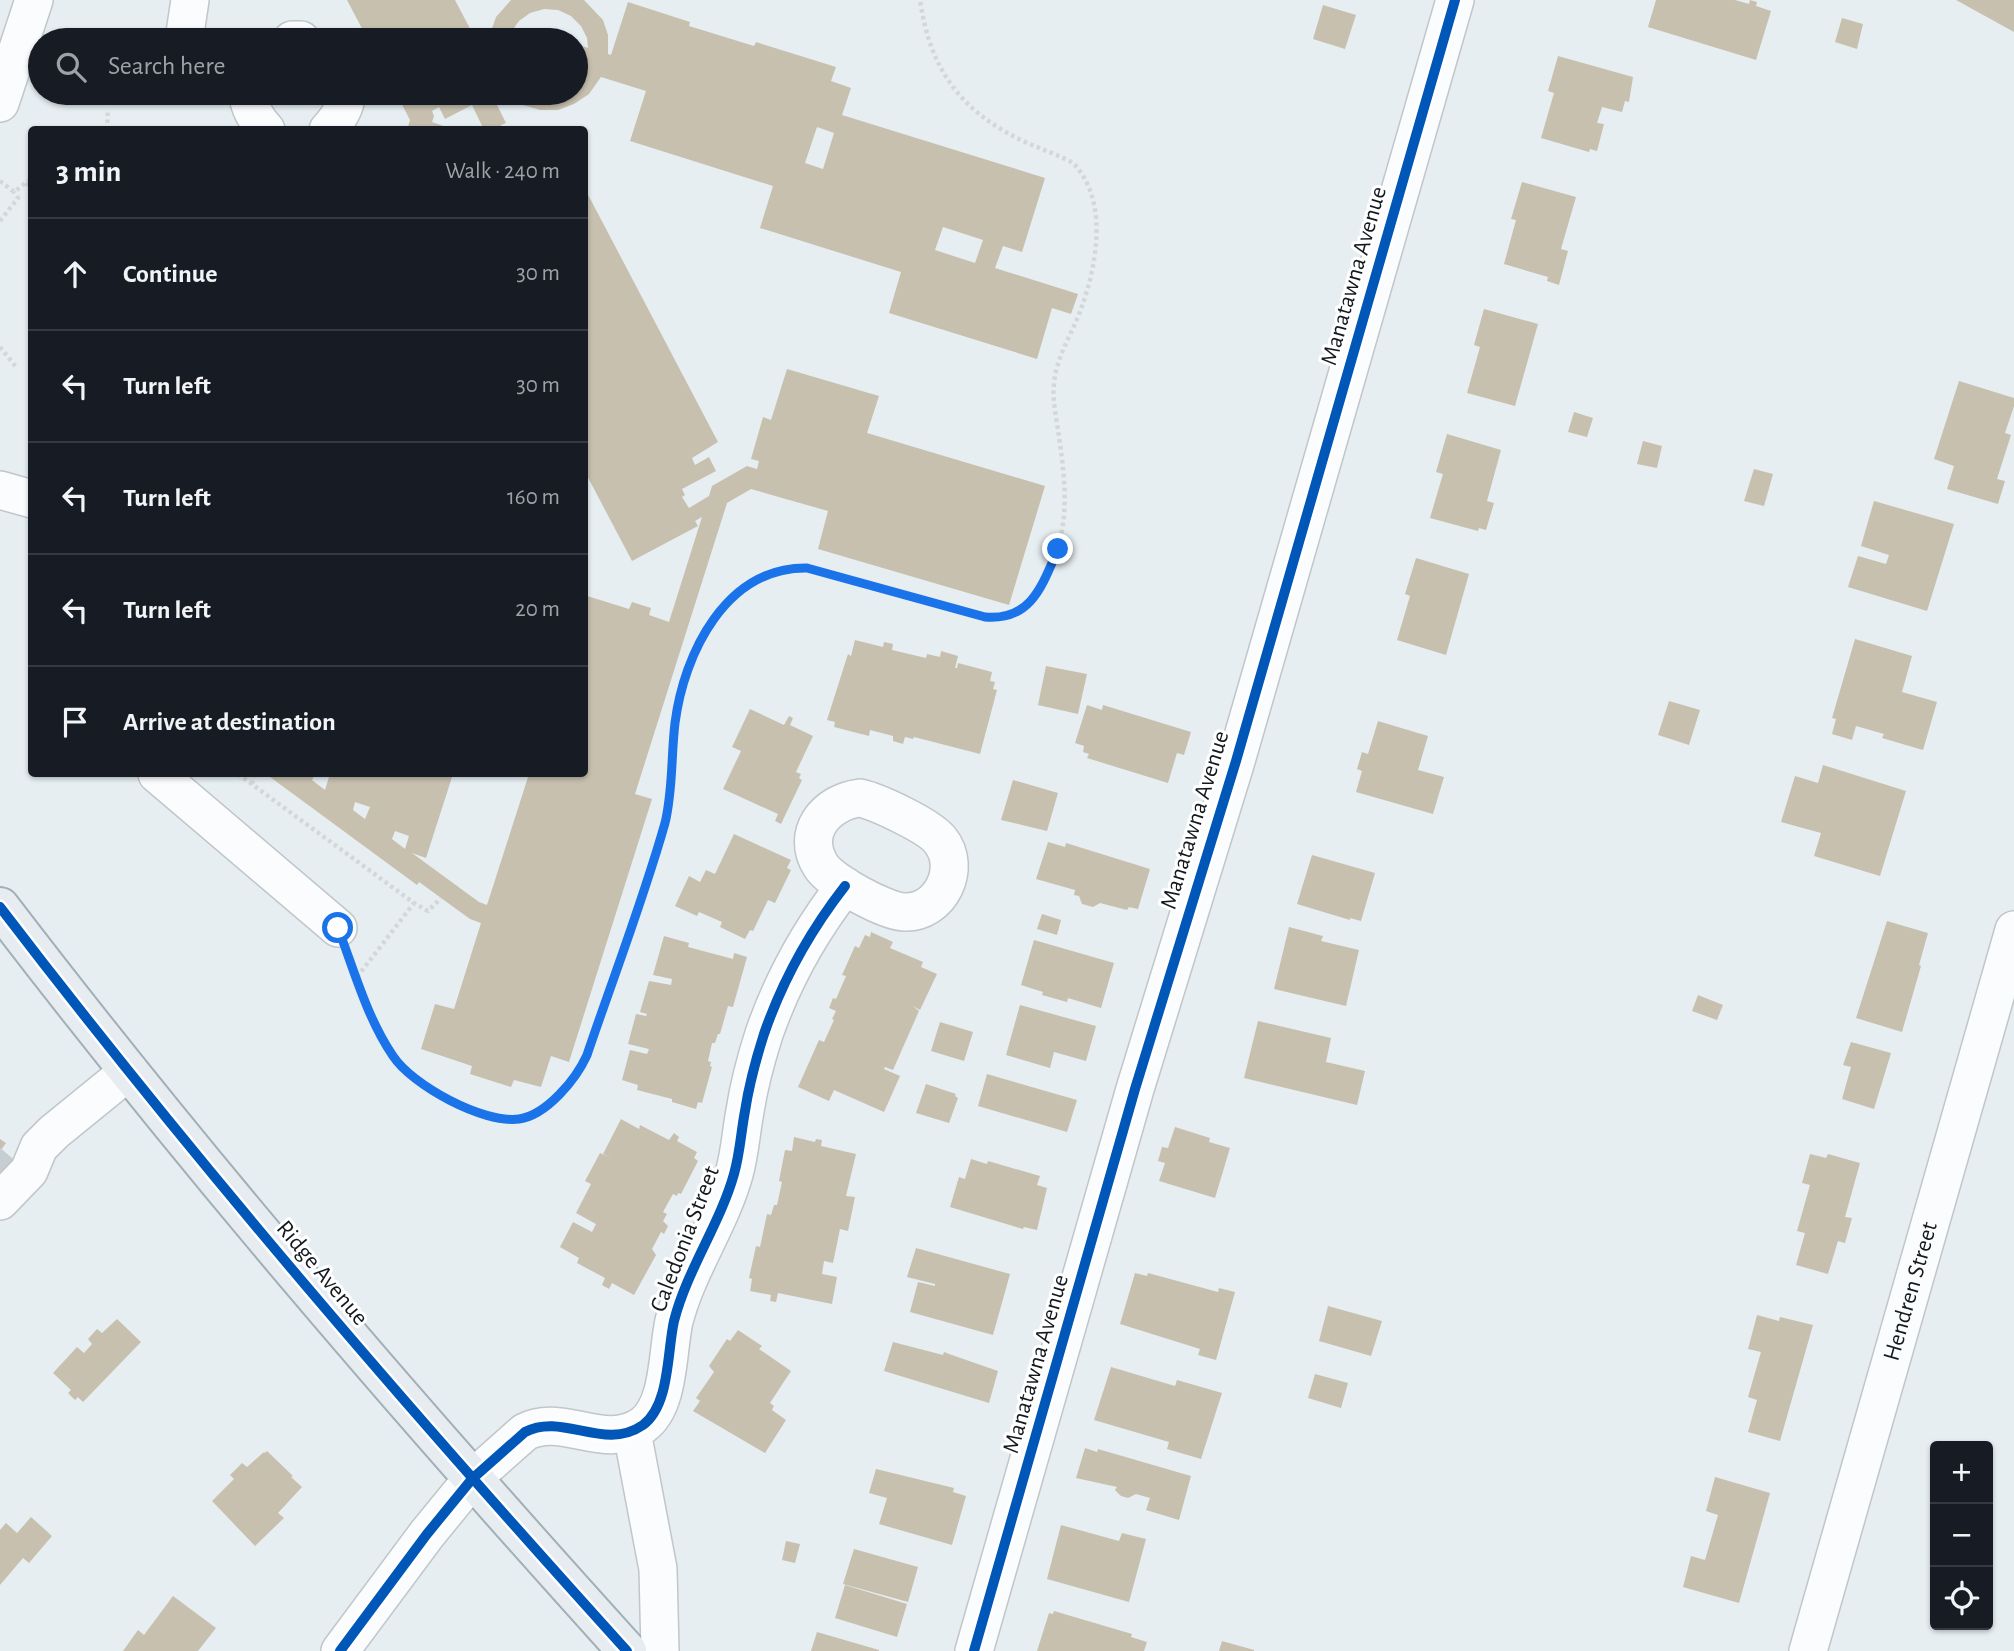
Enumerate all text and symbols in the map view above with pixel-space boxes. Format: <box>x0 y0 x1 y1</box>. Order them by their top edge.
search box <box>28 28 588 105</box>
icon: search <box>52 48 90 86</box>
text: Search here <box>108 53 226 79</box>
text: 3 min <box>56 157 121 187</box>
text: Walk · 240 m <box>445 160 560 183</box>
street label: Manatawna Avenue <box>1317 184 1391 368</box>
icon: ahead <box>56 255 94 293</box>
text: Continue <box>123 261 218 287</box>
text: 30 m <box>516 262 560 285</box>
icon: left <box>56 367 94 405</box>
text: Turn left <box>123 373 211 399</box>
text: 30 m <box>516 374 560 397</box>
icon: left <box>56 479 94 517</box>
text: Turn left <box>123 485 211 511</box>
text: 160 m <box>507 486 560 509</box>
route end <box>1042 533 1073 564</box>
icon: left <box>56 591 94 629</box>
text: Turn left <box>123 597 211 623</box>
text: 20 m <box>515 598 560 621</box>
icon: arrive <box>56 703 94 741</box>
text: Arrive at destination <box>123 709 336 735</box>
street label: Manatawna Avenue <box>1156 728 1234 912</box>
route start <box>322 912 353 943</box>
street label: Caledonia Street <box>646 1162 724 1315</box>
street label: Ridge Avenue <box>272 1216 372 1330</box>
street label: Hendren Street <box>1879 1219 1942 1364</box>
street label: Manatawna Avenue <box>999 1272 1073 1456</box>
map controls <box>1930 1441 1993 1630</box>
button: + <box>1930 1441 1993 1504</box>
button: − <box>1930 1504 1993 1567</box>
button: locate <box>1930 1567 1993 1630</box>

